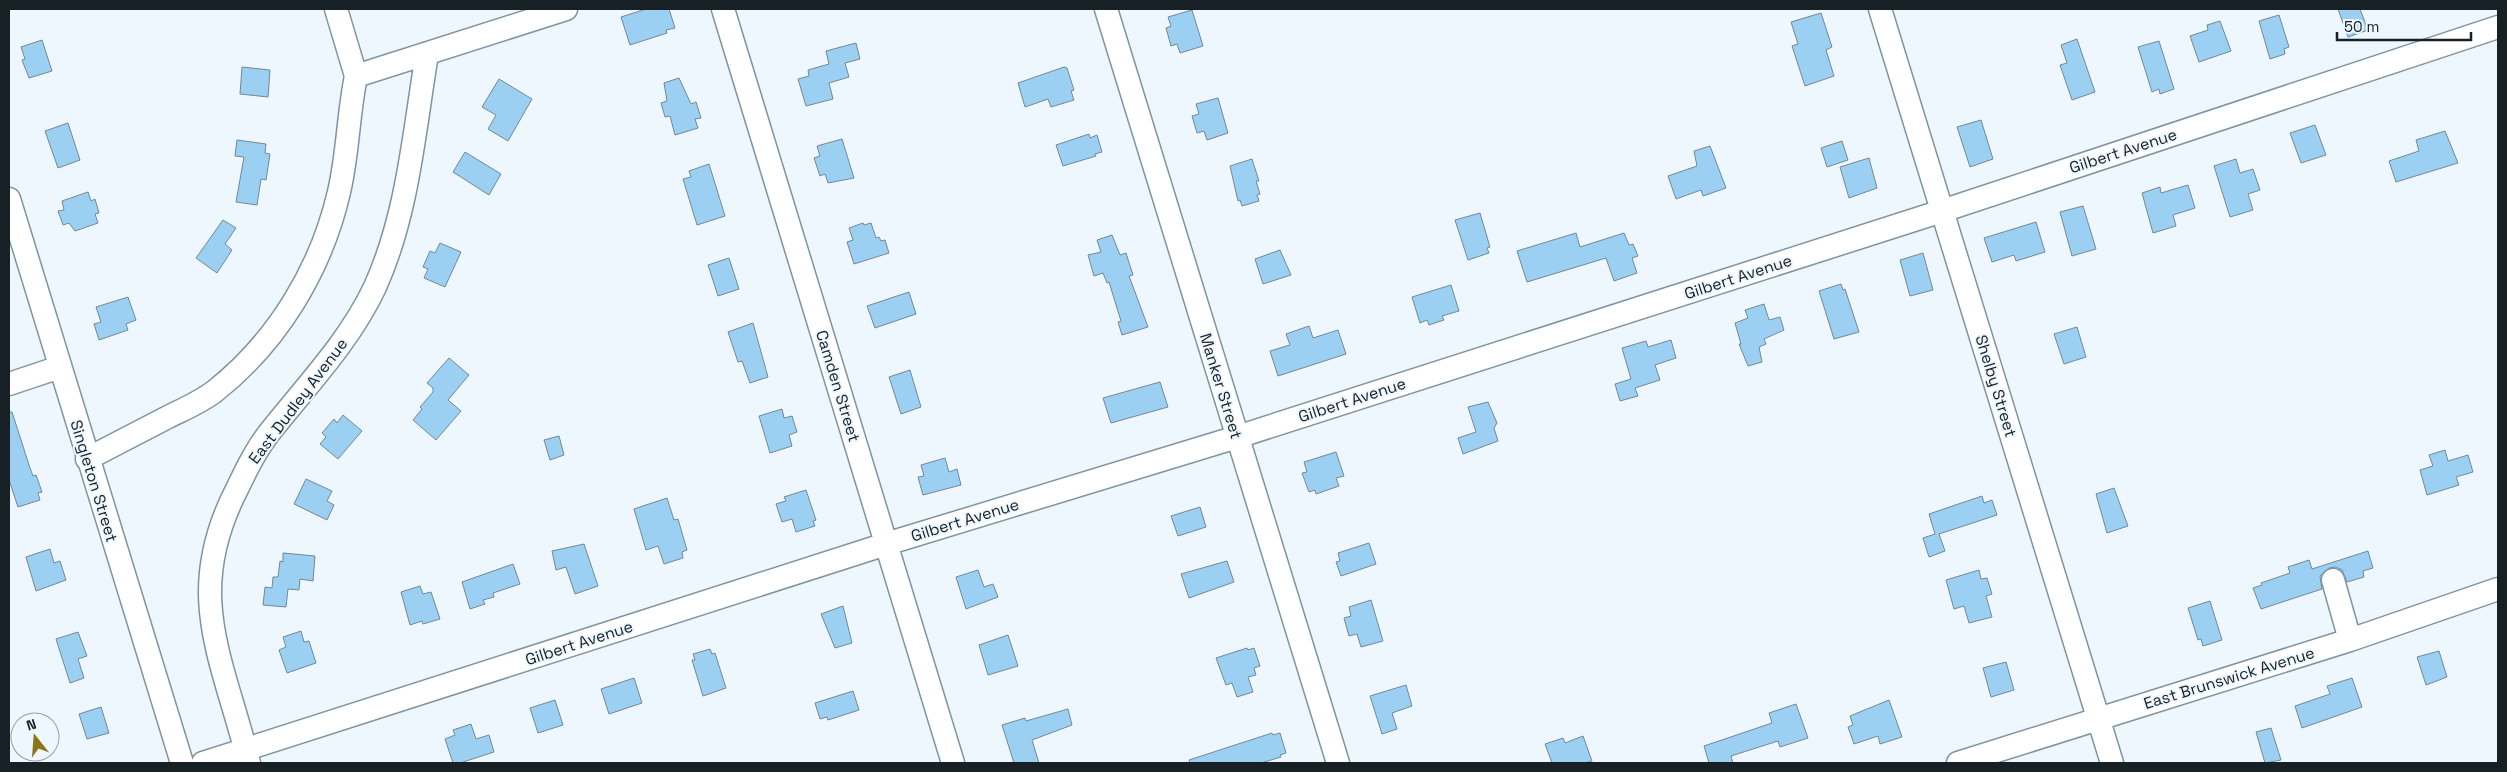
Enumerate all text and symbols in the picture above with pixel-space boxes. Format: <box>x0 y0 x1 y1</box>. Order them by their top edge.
scale bar <box>2337 10 2471 42</box>
text: 50 m <box>2344 17 2379 36</box>
street label: Gilbert Avenue <box>2067 124 2179 178</box>
street label: Gilbert Avenue <box>1682 250 1794 304</box>
street label: Camden Street <box>811 328 865 444</box>
street label: Manker Street <box>1195 331 1247 441</box>
street label: Shelby Street <box>1970 332 2022 440</box>
street label: East Dudley Avenue <box>244 334 352 468</box>
street label: Gilbert Avenue <box>1296 373 1408 427</box>
street label: Singleton Street <box>65 417 123 545</box>
street label: Gilbert Avenue <box>908 494 1022 546</box>
street label: Gilbert Avenue <box>523 616 635 670</box>
street label: East Brunswick Avenue <box>2141 642 2317 714</box>
north arrow <box>10 712 60 762</box>
text: N <box>24 715 38 735</box>

